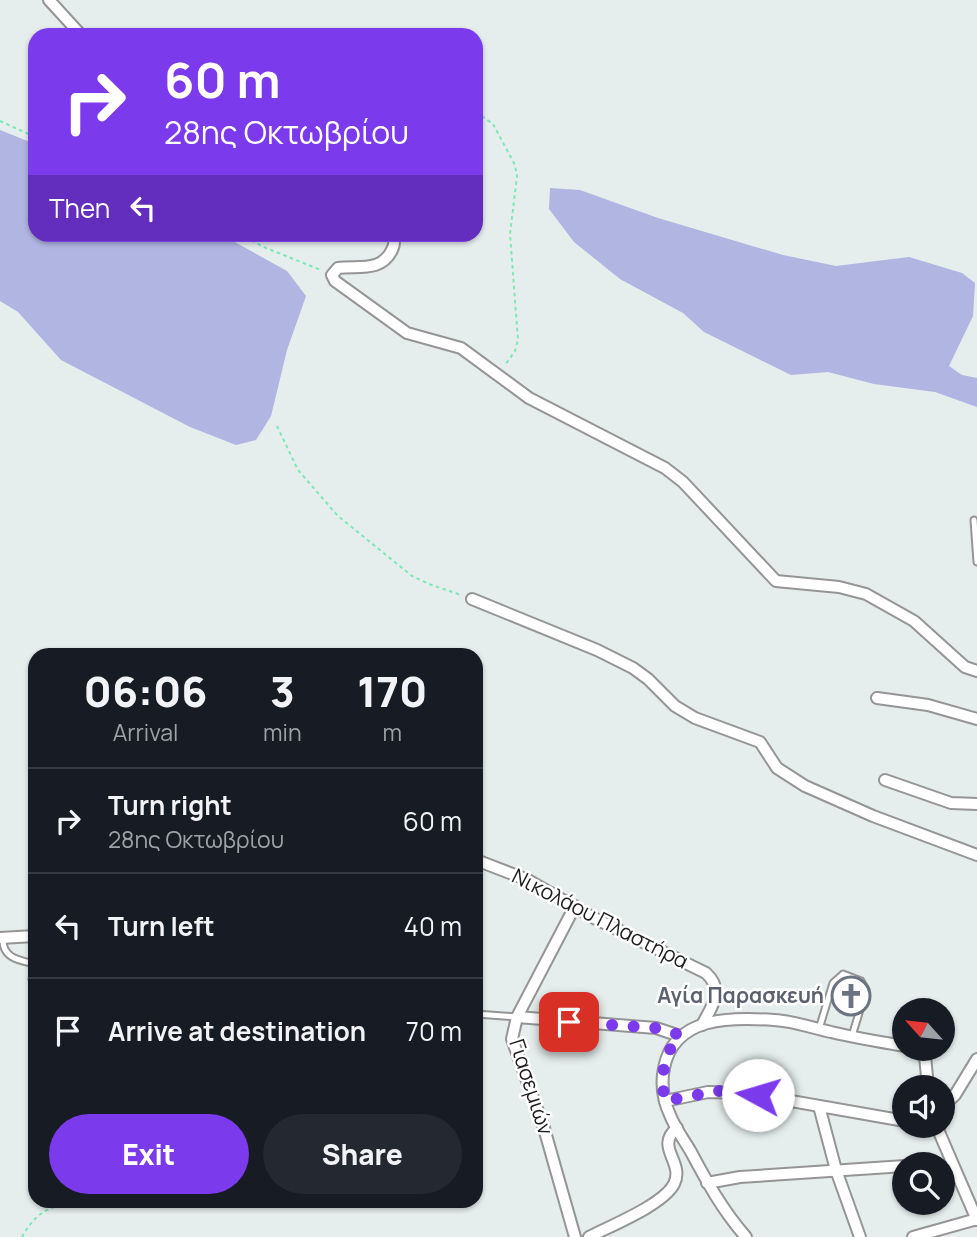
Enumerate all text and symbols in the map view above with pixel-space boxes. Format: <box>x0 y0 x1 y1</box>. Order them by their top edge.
text: 60 m <box>164 46 281 113</box>
icon: right <box>49 56 140 147</box>
text: 28ης Οκτωβρίου <box>164 110 409 154</box>
icon: left <box>124 189 162 227</box>
text: Then <box>49 190 110 226</box>
text: 06:06 <box>84 662 207 720</box>
text: 3 <box>270 662 295 720</box>
text: 170 <box>357 662 427 720</box>
text: Arrival <box>113 716 178 748</box>
text: min <box>263 716 302 748</box>
text: m <box>383 716 402 748</box>
text: Turn right <box>108 787 232 823</box>
icon: right <box>49 802 87 840</box>
text: 60 m <box>403 803 462 839</box>
text: 28ης Οκτωβρίου <box>108 823 284 855</box>
street label: Νικολάου Πλαστήρα <box>507 861 693 975</box>
icon: left <box>49 907 87 945</box>
text: Turn left <box>108 908 215 944</box>
text: 40 m <box>404 908 462 944</box>
church icon: Αγία Παρασκευή <box>830 975 872 1017</box>
place label: Αγία Παρασκευή <box>657 981 824 1009</box>
pin <box>539 992 599 1052</box>
north arrow <box>892 998 956 1060</box>
map controls <box>892 998 955 1215</box>
icon: arrive <box>550 1003 588 1041</box>
icon: arrive <box>49 1012 87 1050</box>
text: Arrive at destination <box>108 1013 366 1049</box>
text: 70 m <box>406 1013 462 1049</box>
street label: Γιασεμιών <box>503 1035 561 1138</box>
position arrow <box>721 1058 795 1132</box>
button: sound <box>892 1075 955 1138</box>
button: Exit <box>49 1114 249 1194</box>
button: Share <box>263 1114 462 1194</box>
button: search <box>892 1152 955 1215</box>

